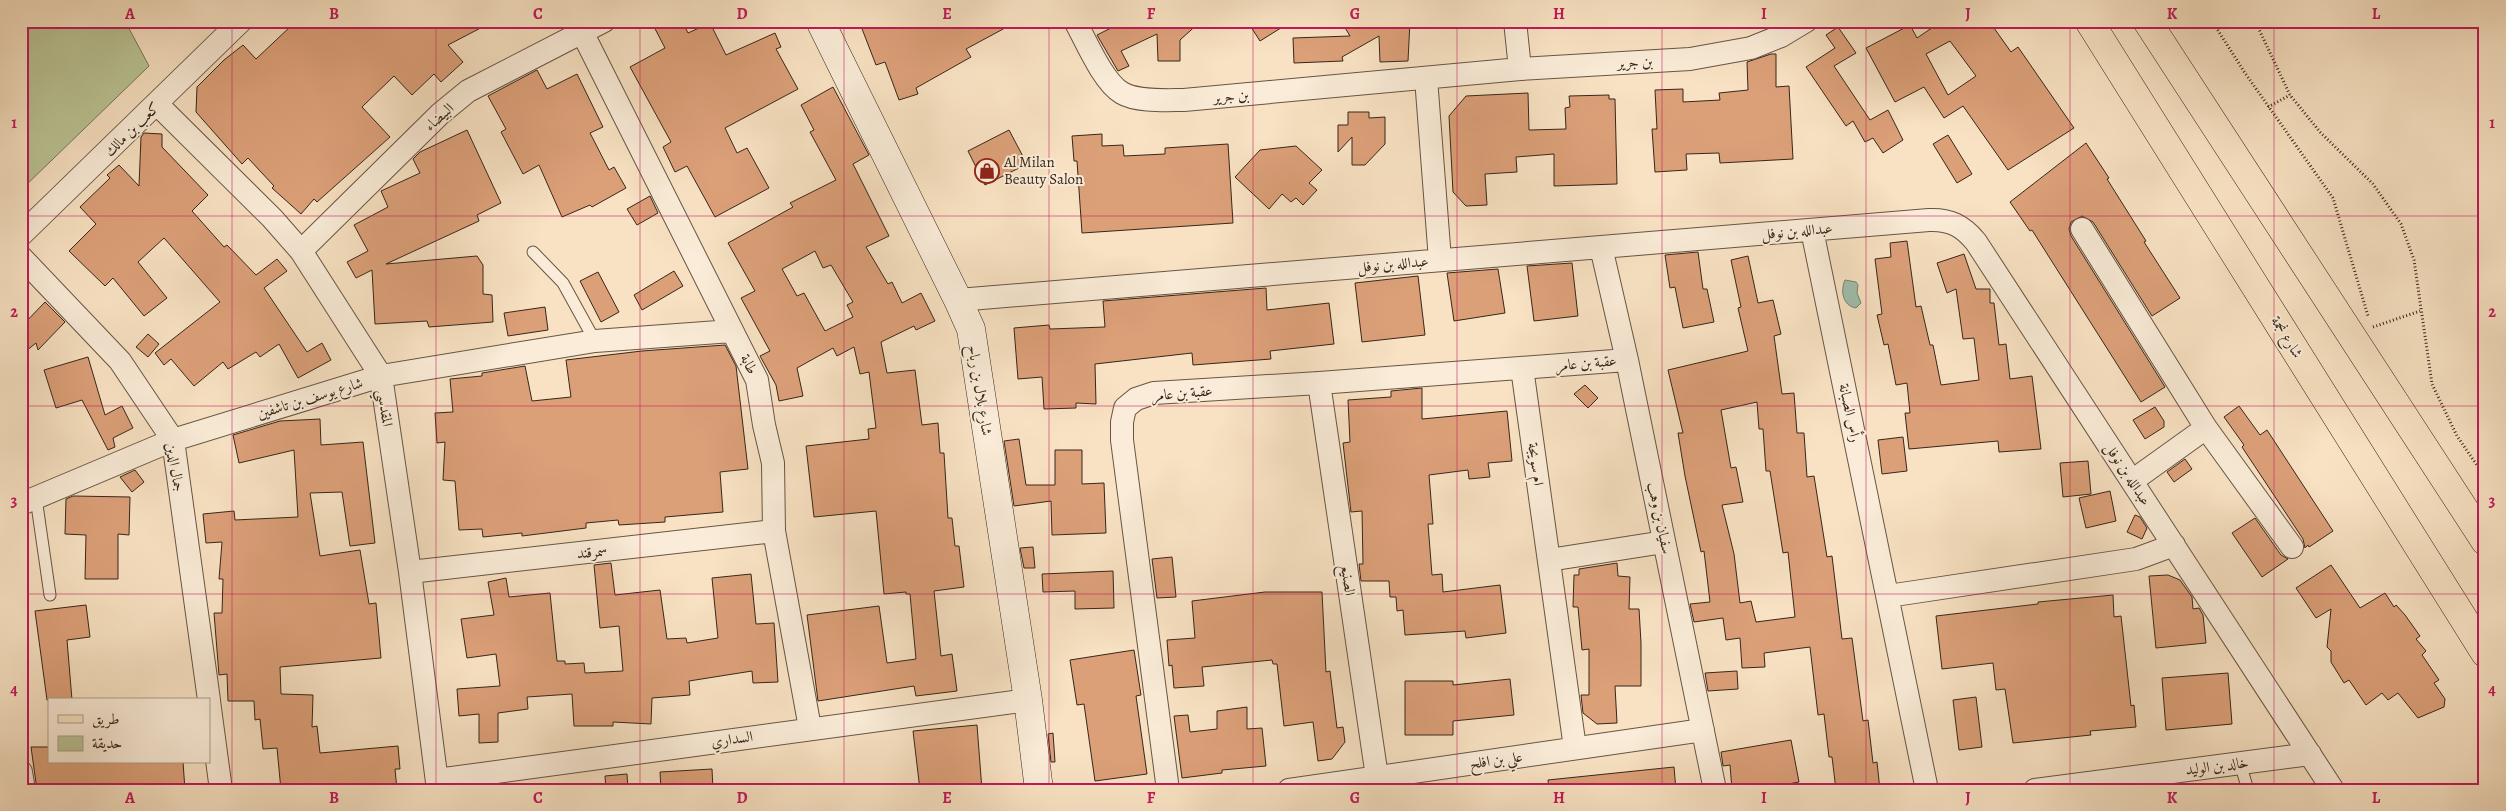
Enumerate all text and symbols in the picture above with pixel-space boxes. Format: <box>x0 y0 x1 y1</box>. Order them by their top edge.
text: A <box>124 3 136 25</box>
text: B <box>329 3 339 25</box>
text: C <box>533 3 543 25</box>
text: D <box>736 3 748 25</box>
text: E <box>942 3 952 25</box>
text: F <box>1147 3 1156 25</box>
text: G <box>1350 3 1360 25</box>
text: H <box>1553 3 1565 25</box>
text: I <box>1761 3 1767 25</box>
text: J <box>1965 3 1971 25</box>
text: K <box>2167 3 2178 25</box>
text: L <box>2372 3 2381 25</box>
street label: بن جرير <box>1615 51 1654 73</box>
street label: بن جرير <box>1210 84 1250 108</box>
street label: كعب بن مالك <box>100 97 164 161</box>
street label: البيضاء <box>420 98 458 136</box>
text: 1 <box>11 112 17 134</box>
text: 1 <box>2489 112 2495 134</box>
place label: Al Milan Beauty Salon <box>1003 152 1083 189</box>
shop icon: Al Milan Beauty Salon <box>974 158 1000 184</box>
street label: عبدالله بن نوفل <box>1761 218 1834 245</box>
street label: عبدالله بن نوفل <box>1357 251 1430 278</box>
text: 2 <box>10 301 18 323</box>
text: 2 <box>2488 301 2496 323</box>
street label: شارع نجمة <box>2264 312 2308 364</box>
street label: شارع بلال بن رباح <box>960 343 997 437</box>
street label: طابة <box>735 350 763 378</box>
street label: عقبة بن عامر <box>1555 350 1617 377</box>
street label: شارع يوسف بن تاشفين <box>255 372 366 426</box>
street label: عقبة بن عامر <box>1151 380 1213 407</box>
street label: رأس الصبانة <box>1834 382 1867 444</box>
street label: المقدسي <box>368 388 398 429</box>
street label: عبدالله بن نوفل <box>2099 439 2156 510</box>
street label: جمال الدين <box>161 441 189 493</box>
street label: ام سويجة <box>1520 441 1549 487</box>
street label: سفيان بن وهب <box>1643 480 1677 556</box>
text: 3 <box>11 490 18 512</box>
text: 3 <box>2489 490 2496 512</box>
street label: سمرقند <box>576 540 608 564</box>
street label: الصنيع <box>1332 563 1360 598</box>
text: 4 <box>10 679 18 701</box>
text: 4 <box>2488 679 2496 701</box>
legend <box>48 698 210 764</box>
text: طريق <box>92 709 119 729</box>
street label: السداري <box>710 726 755 754</box>
text: حديقة <box>92 733 122 753</box>
street label: علي بن افلح <box>1468 746 1524 778</box>
street label: خالد بن الوليد <box>2184 752 2250 780</box>
text: A <box>124 787 136 809</box>
text: B <box>329 787 339 809</box>
text: C <box>533 787 543 809</box>
text: D <box>736 787 748 809</box>
text: E <box>942 787 952 809</box>
text: F <box>1147 787 1156 809</box>
text: G <box>1350 787 1360 809</box>
text: H <box>1553 787 1565 809</box>
text: I <box>1761 787 1767 809</box>
text: J <box>1965 787 1971 809</box>
text: K <box>2167 787 2178 809</box>
text: L <box>2372 787 2381 809</box>

